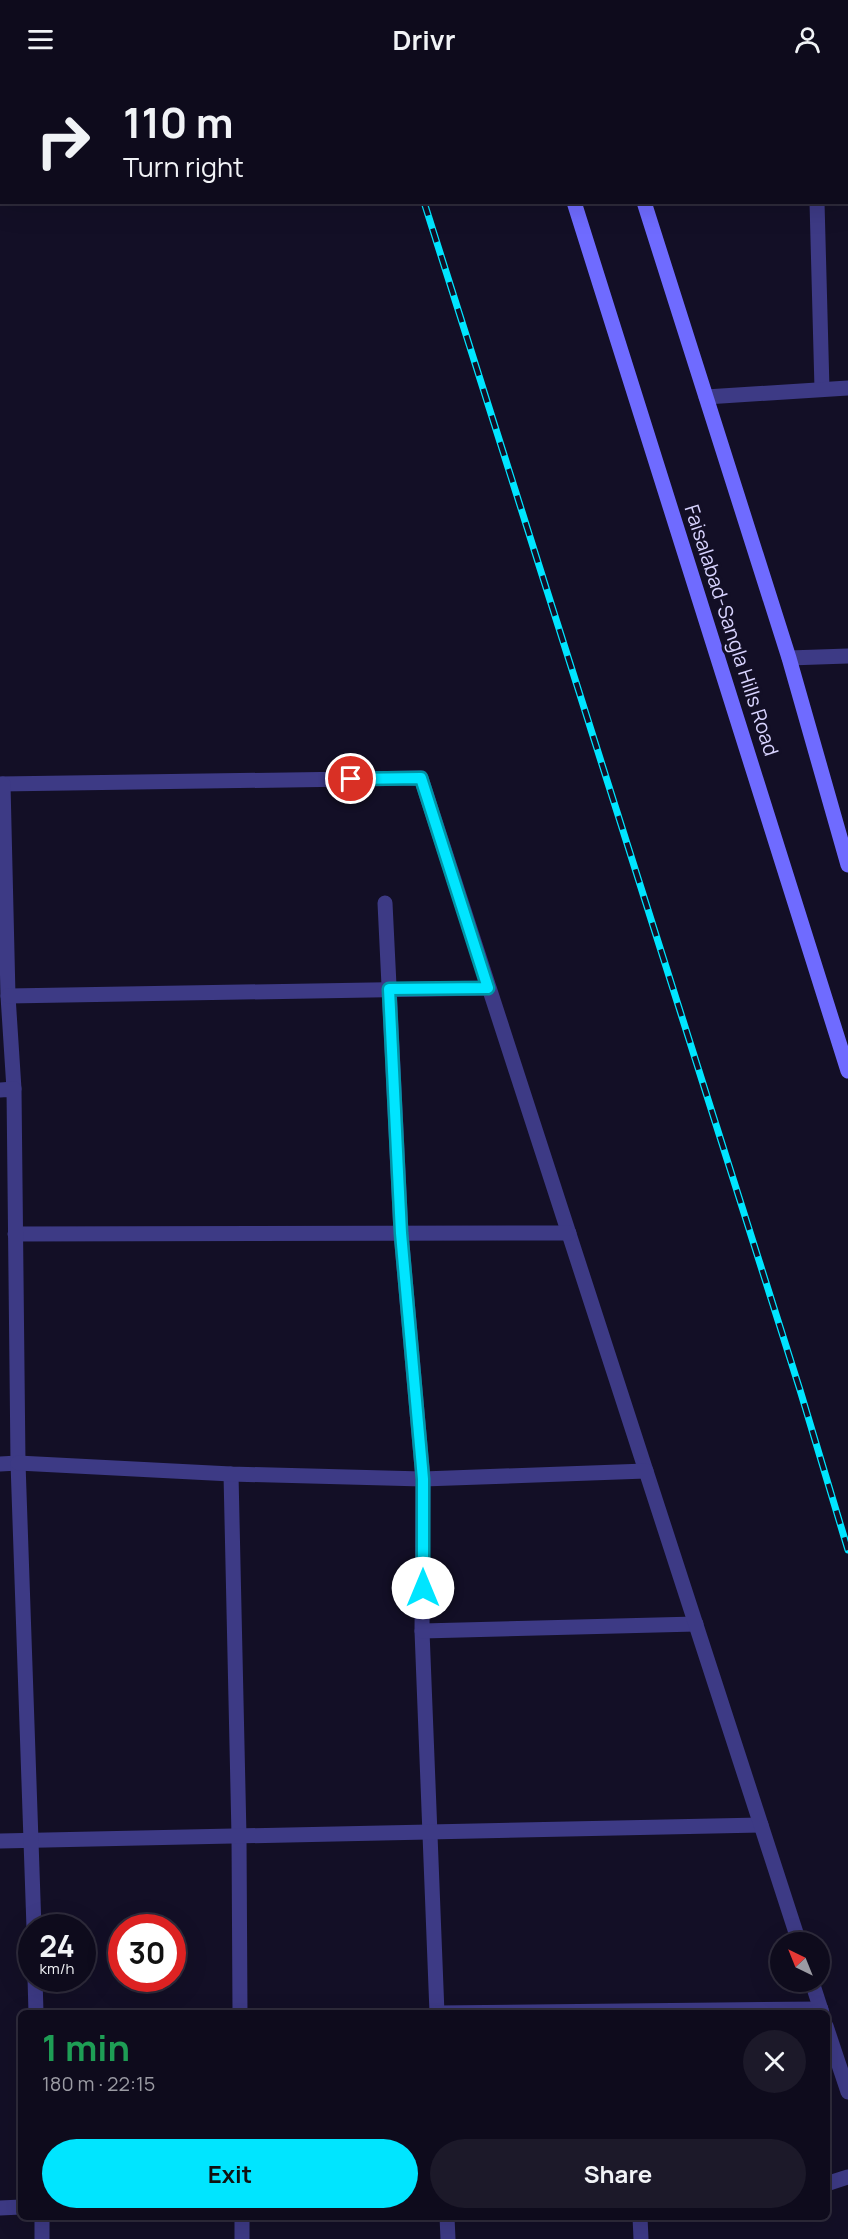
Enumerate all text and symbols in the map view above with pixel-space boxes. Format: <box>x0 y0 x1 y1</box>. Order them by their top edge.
text: Drivr <box>393 21 455 58</box>
icon: menu <box>24 23 57 56</box>
icon: person <box>791 23 824 56</box>
text: 110 m <box>123 93 234 151</box>
icon: right <box>24 102 102 180</box>
text: Turn right <box>123 148 244 185</box>
street label: Faisalabad-Sangla Hills Road <box>679 501 785 759</box>
pin <box>325 753 376 804</box>
icon: arrive <box>334 762 367 795</box>
position arrow <box>391 1556 455 1620</box>
speed limit sign: 30 <box>108 1914 186 1992</box>
text: 24 <box>39 1925 75 1966</box>
north arrow <box>770 1932 830 1992</box>
map controls <box>770 1932 830 1992</box>
text: km/h <box>40 1958 74 1979</box>
text: 1 min <box>42 2023 130 2072</box>
button: close <box>743 2030 806 2093</box>
text: 180 m · 22:15 <box>42 2070 155 2097</box>
button: Exit <box>42 2139 418 2208</box>
button: Share <box>430 2139 806 2208</box>

